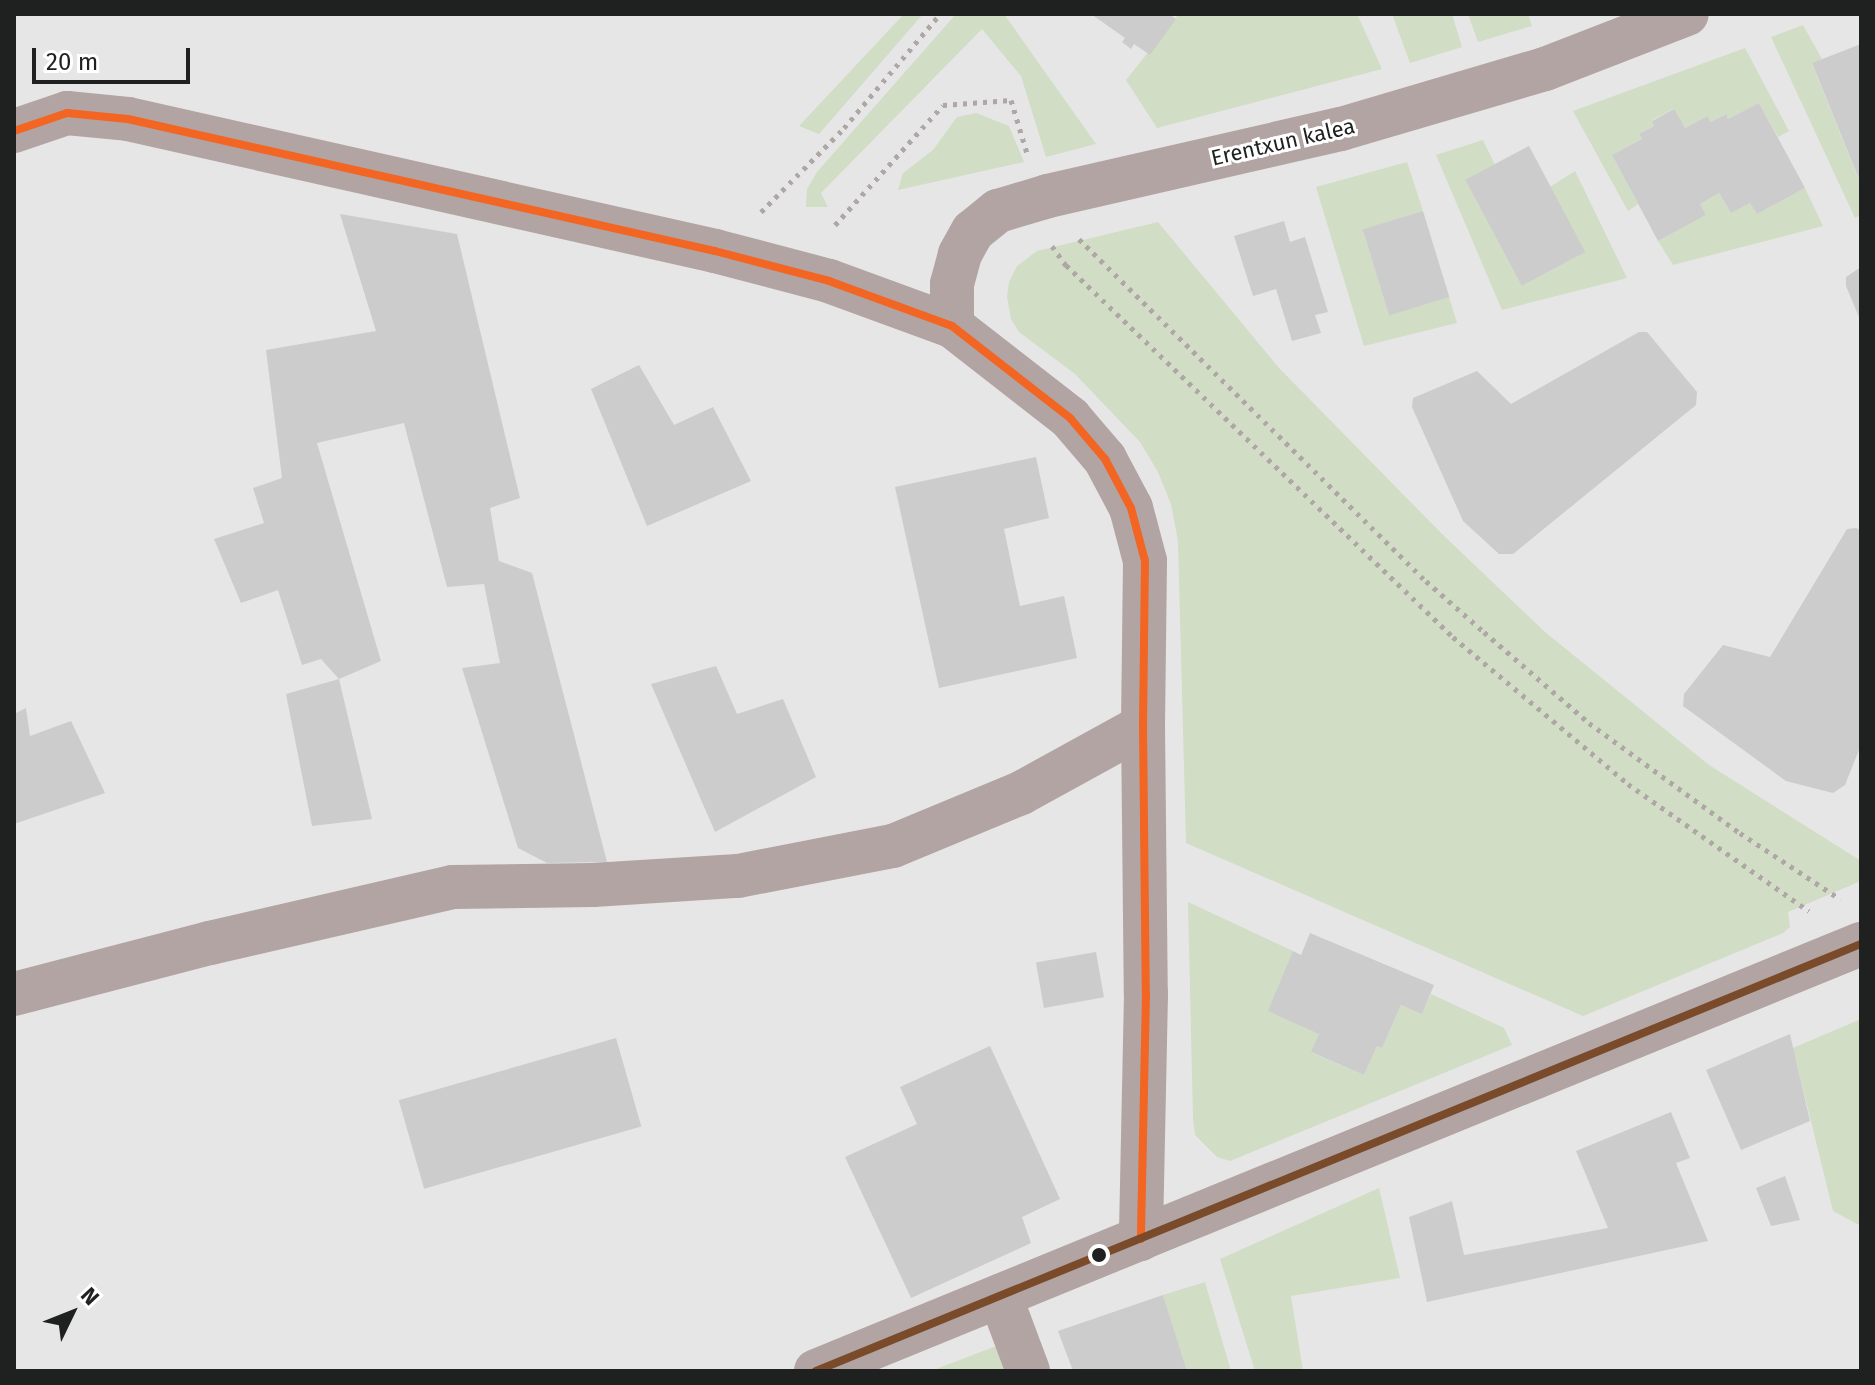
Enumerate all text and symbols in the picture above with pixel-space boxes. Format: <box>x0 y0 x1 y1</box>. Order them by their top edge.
scale bar <box>36 32 194 82</box>
text: 20 m <box>46 48 98 76</box>
street label: Erentxun kalea <box>1208 113 1358 171</box>
unlabelled marker <box>1091 1247 1107 1263</box>
north arrow <box>32 1273 112 1353</box>
text: N <box>75 1282 105 1311</box>

